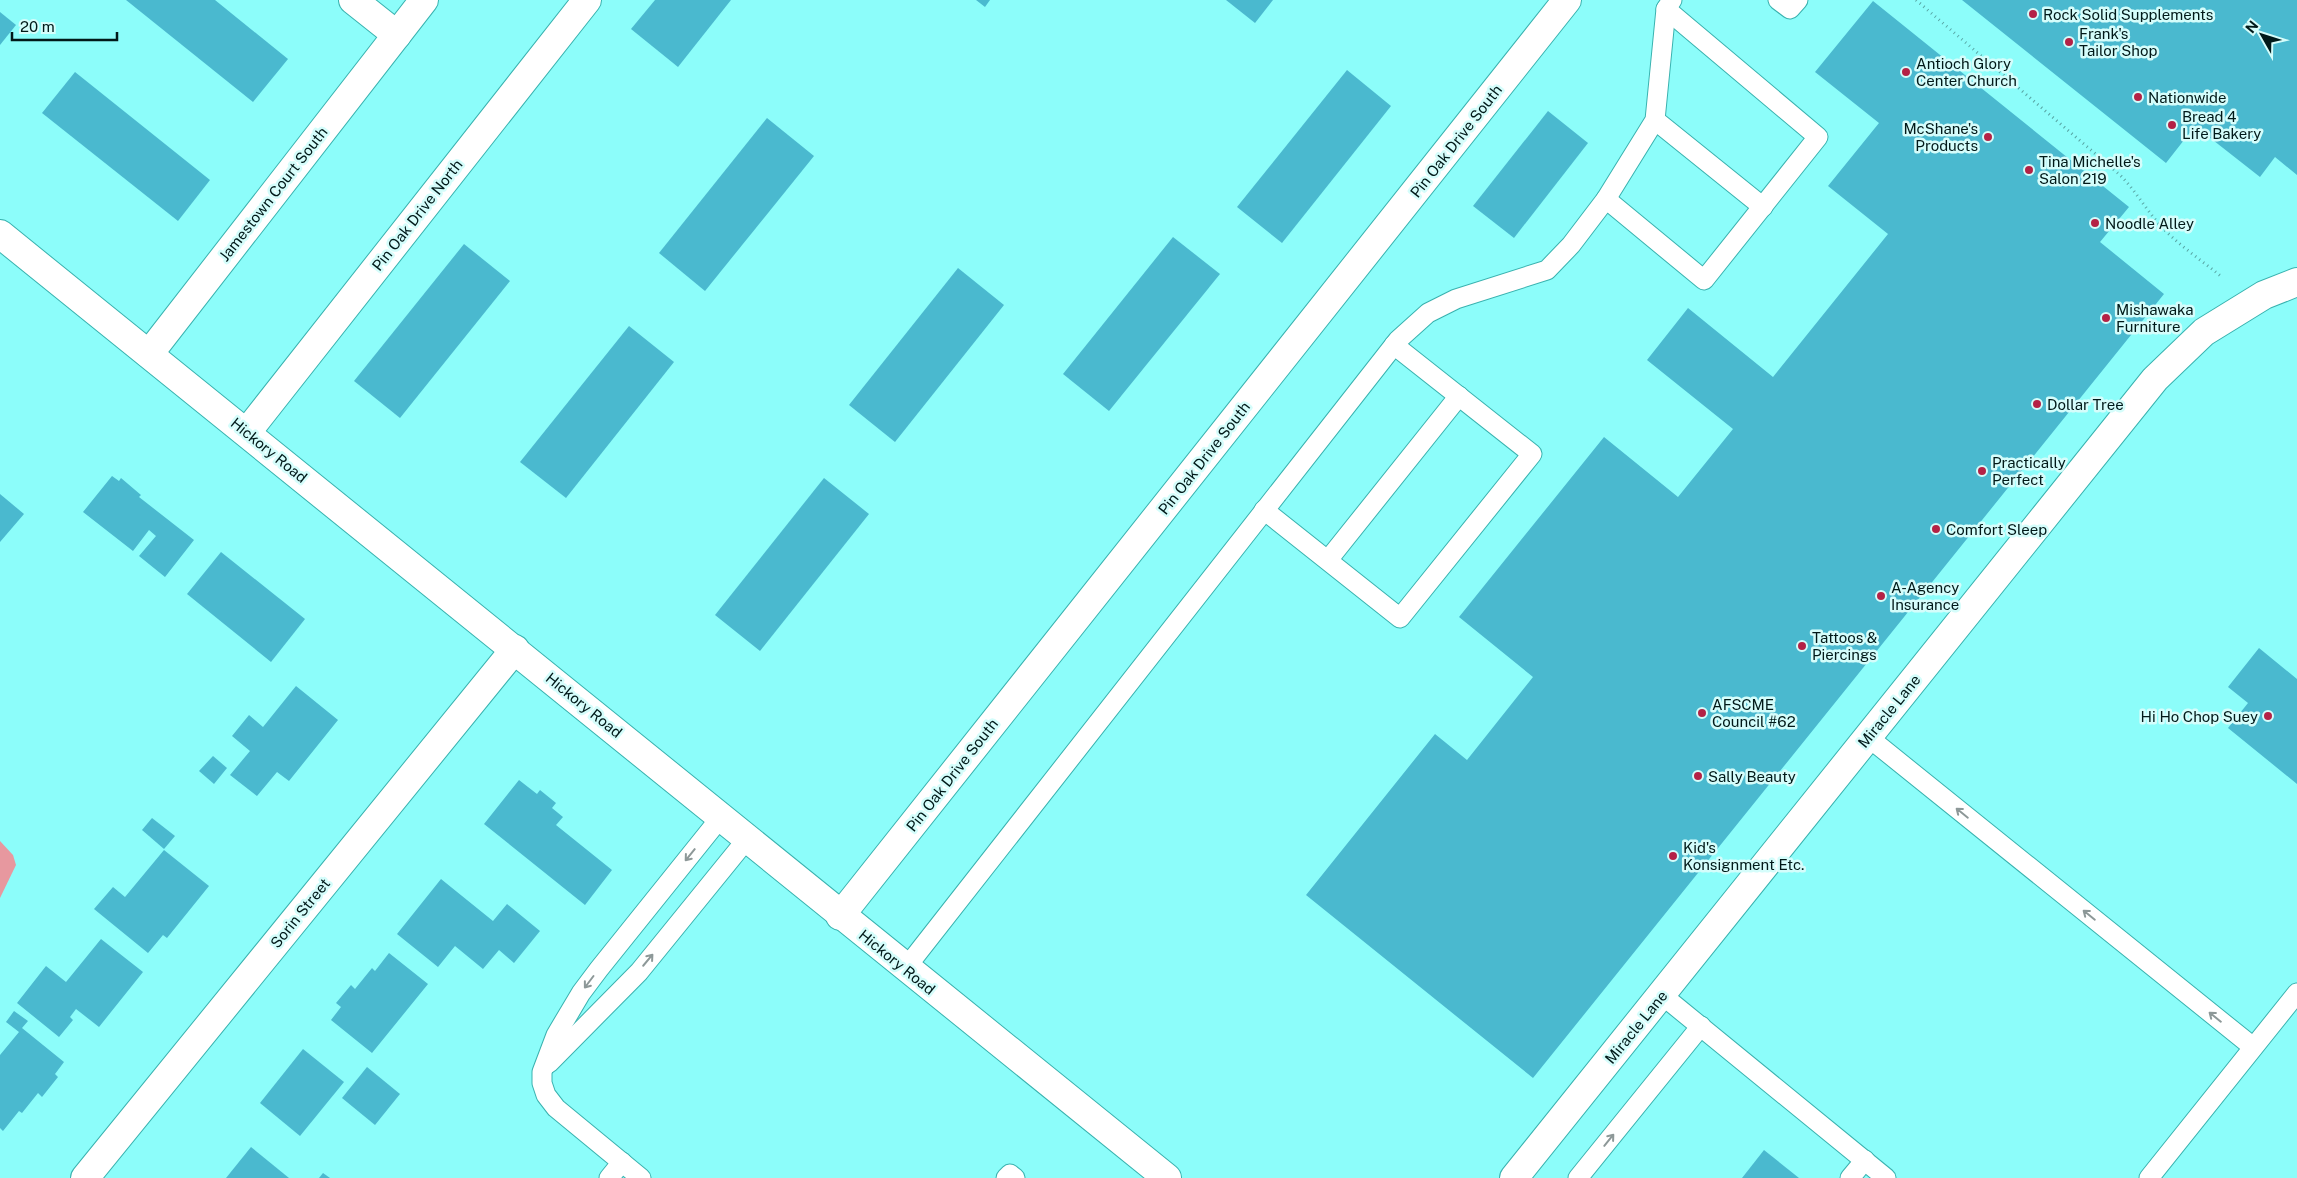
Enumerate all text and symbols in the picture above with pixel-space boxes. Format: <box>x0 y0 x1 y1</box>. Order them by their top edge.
place label: Rock Solid Supplements <box>2043 6 2213 23</box>
marker: Rock Solid Supplements <box>2027 8 2039 20</box>
scale bar <box>12 10 118 42</box>
north arrow <box>2237 10 2287 60</box>
text: 20 m <box>20 18 55 35</box>
text: N <box>2242 18 2262 36</box>
place label: Frank's Tailor Shop <box>2079 25 2157 59</box>
marker: Frank's Tailor Shop <box>2063 36 2075 48</box>
place label: Antioch Glory Center Church <box>1916 55 2017 89</box>
marker: Antioch Glory Center Church <box>1900 66 1912 78</box>
street label: Pin Oak Drive South <box>1407 81 1505 201</box>
place label: Nationwide <box>2148 89 2227 106</box>
marker: Nationwide <box>2132 91 2144 103</box>
place label: Bread 4 Life Bakery <box>2182 108 2261 142</box>
marker: Bread 4 Life Bakery <box>2166 119 2178 131</box>
place label: McShane's Products <box>1903 120 1978 154</box>
street label: Jamestown Court South <box>215 124 331 264</box>
marker: McShane's Products <box>1982 131 1994 143</box>
place label: Tina Michelle's Salon 219 <box>2039 153 2141 187</box>
street label: Pin Oak Drive North <box>368 156 466 274</box>
marker: Tina Michelle's Salon 219 <box>2023 164 2035 176</box>
place label: Noodle Alley <box>2105 215 2194 232</box>
marker: Noodle Alley <box>2089 217 2101 229</box>
place label: Mishawaka Furniture <box>2116 301 2194 335</box>
marker: Mishawaka Furniture <box>2100 312 2112 324</box>
place label: Dollar Tree <box>2047 396 2124 413</box>
street label: Pin Oak Drive South <box>1155 398 1253 518</box>
marker: Dollar Tree <box>2031 398 2043 410</box>
street label: Hickory Road <box>228 414 310 486</box>
place label: Practically Perfect <box>1992 454 2066 488</box>
marker: Practically Perfect <box>1976 465 1988 477</box>
place label: Comfort Sleep <box>1946 521 2047 538</box>
marker: Comfort Sleep <box>1930 523 1942 535</box>
place label: A-Agency Insurance <box>1891 579 1959 613</box>
marker: A-Agency Insurance <box>1875 590 1887 602</box>
place label: Tattoos & Piercings <box>1812 629 1877 663</box>
marker: Tattoos & Piercings <box>1796 640 1808 652</box>
street label: Hickory Road <box>543 669 625 741</box>
street label: Miracle Lane <box>1854 671 1924 751</box>
place label: AFSCME Council #62 <box>1712 696 1796 730</box>
marker: AFSCME Council #62 <box>1696 707 1708 719</box>
place label: Hi Ho Chop Suey <box>2141 708 2258 725</box>
marker: Hi Ho Chop Suey <box>2262 710 2274 722</box>
street label: Pin Oak Drive South <box>903 715 1001 835</box>
place label: Sally Beauty <box>1708 768 1796 785</box>
marker: Sally Beauty <box>1692 770 1704 782</box>
one-way arrow <box>1956 807 1969 818</box>
place label: Kid's Konsignment Etc. <box>1683 839 1804 873</box>
one-way arrow <box>685 848 696 861</box>
marker: Kid's Konsignment Etc. <box>1667 850 1679 862</box>
street label: Sorin Street <box>267 875 333 951</box>
one-way arrow <box>2083 909 2096 920</box>
street label: Hickory Road <box>856 926 938 998</box>
one-way arrow <box>642 954 654 967</box>
one-way arrow <box>583 975 594 988</box>
street label: Miracle Lane <box>1601 987 1671 1067</box>
one-way arrow <box>2209 1011 2222 1022</box>
one-way arrow <box>1603 1134 1614 1147</box>

